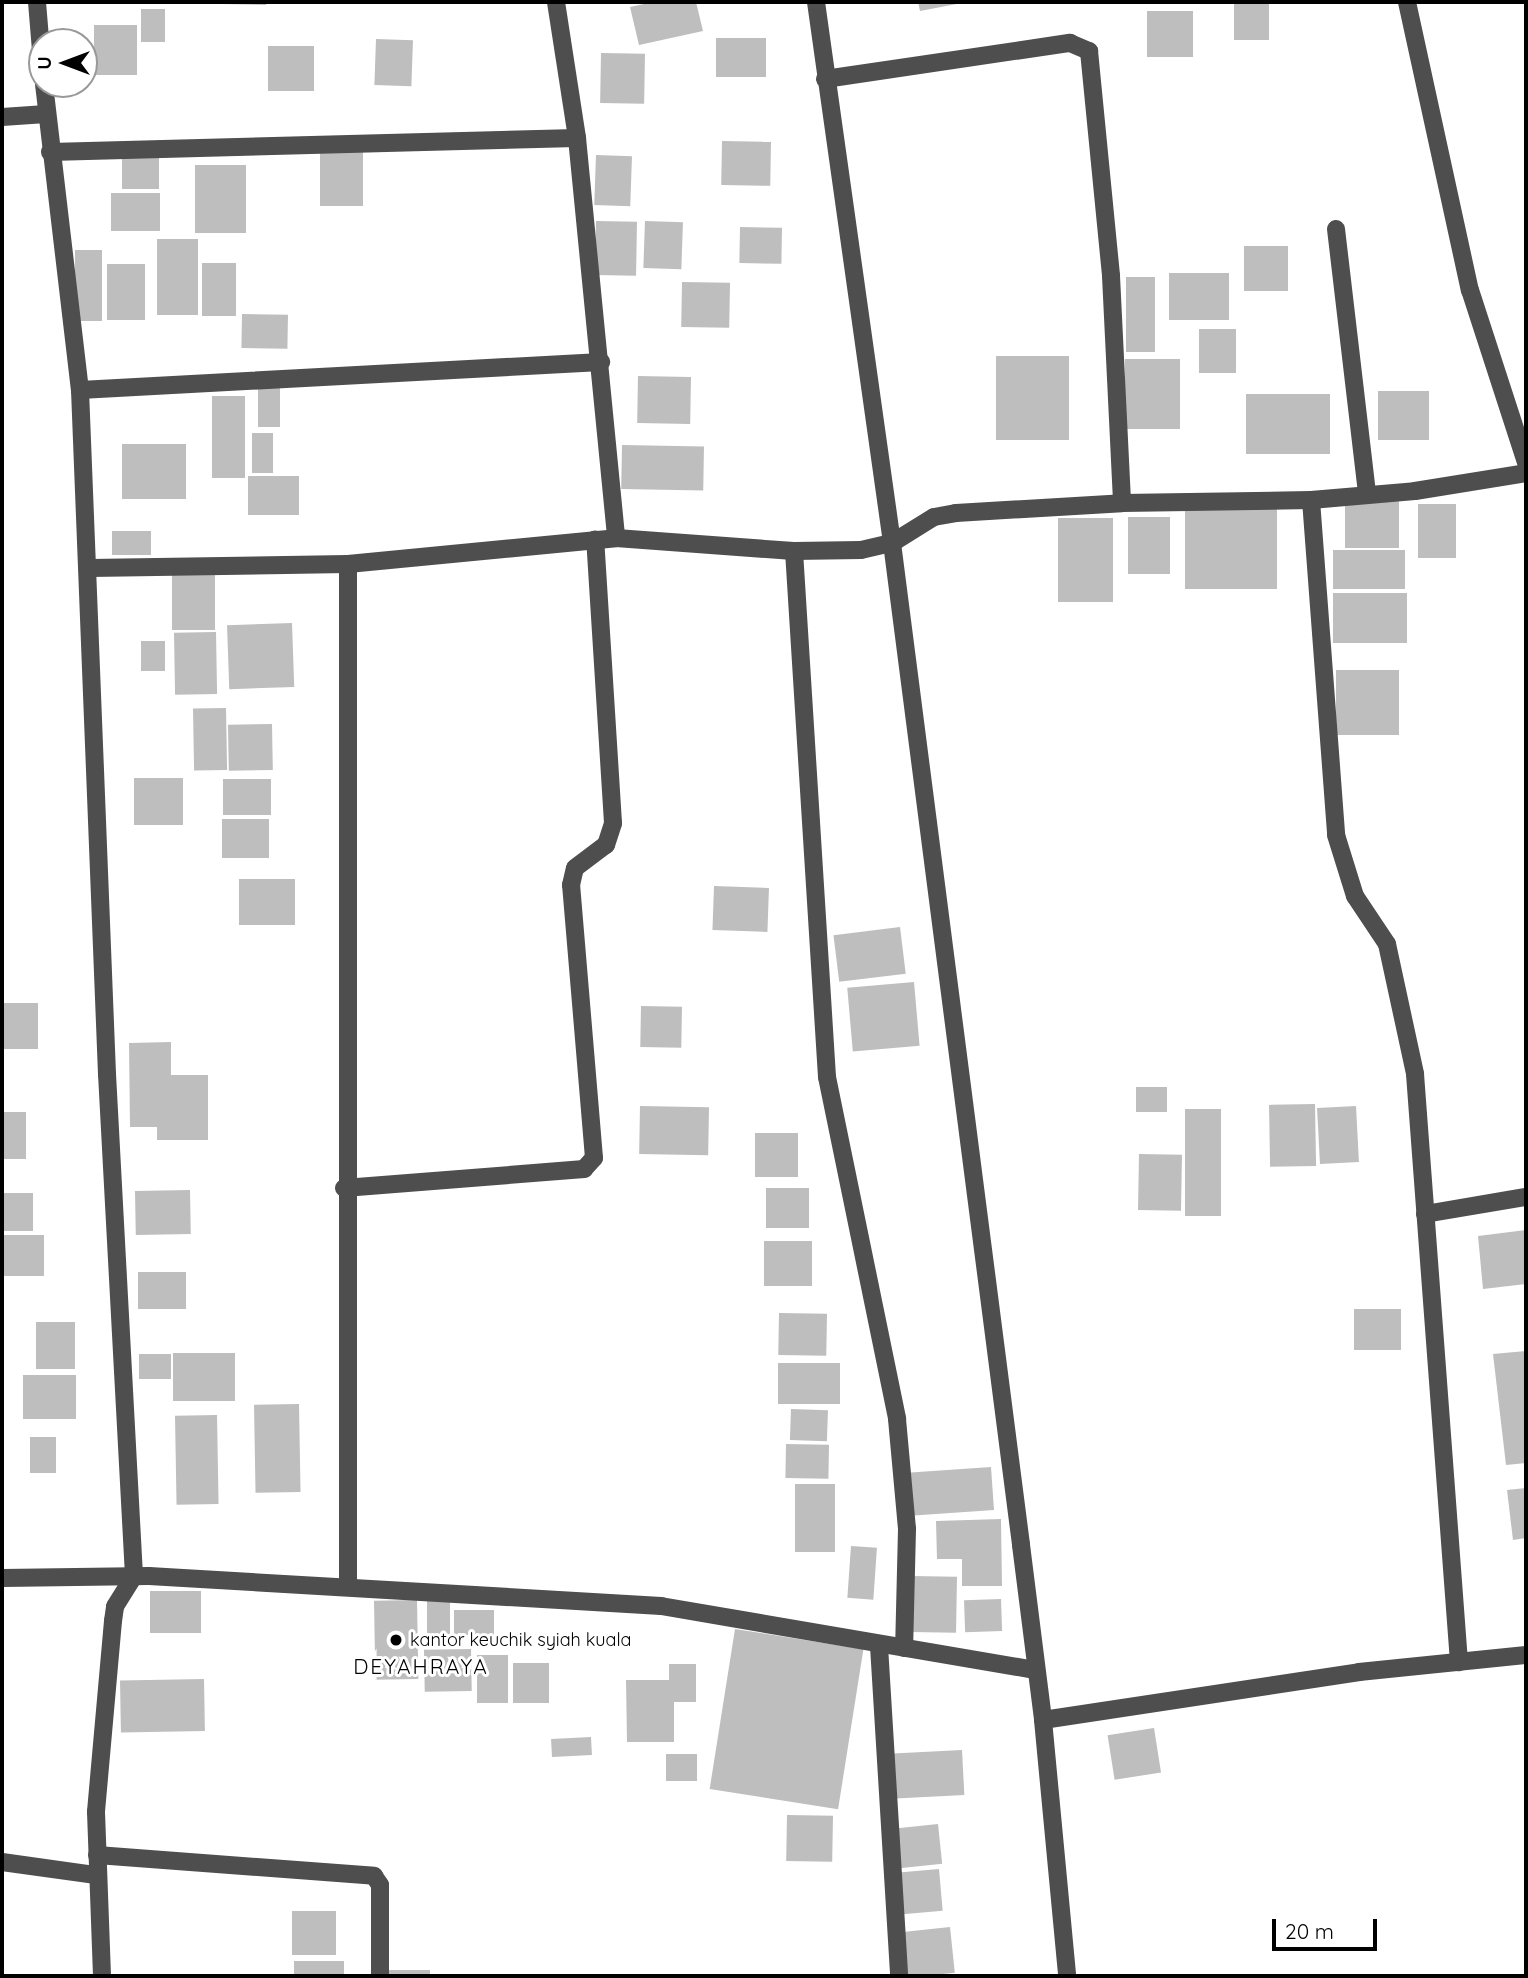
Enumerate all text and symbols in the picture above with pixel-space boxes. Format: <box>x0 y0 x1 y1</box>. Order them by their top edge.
north arrow <box>28 28 98 98</box>
text: U <box>32 56 56 70</box>
place label: kantor keuchik syiah kuala <box>410 1629 631 1651</box>
marker: kantor keuchik syiah kuala <box>388 1632 404 1648</box>
district label: DEYAHRAYA <box>354 1653 488 1679</box>
scale bar <box>1276 1904 1381 1948</box>
text: 20 m <box>1285 1918 1334 1944</box>

